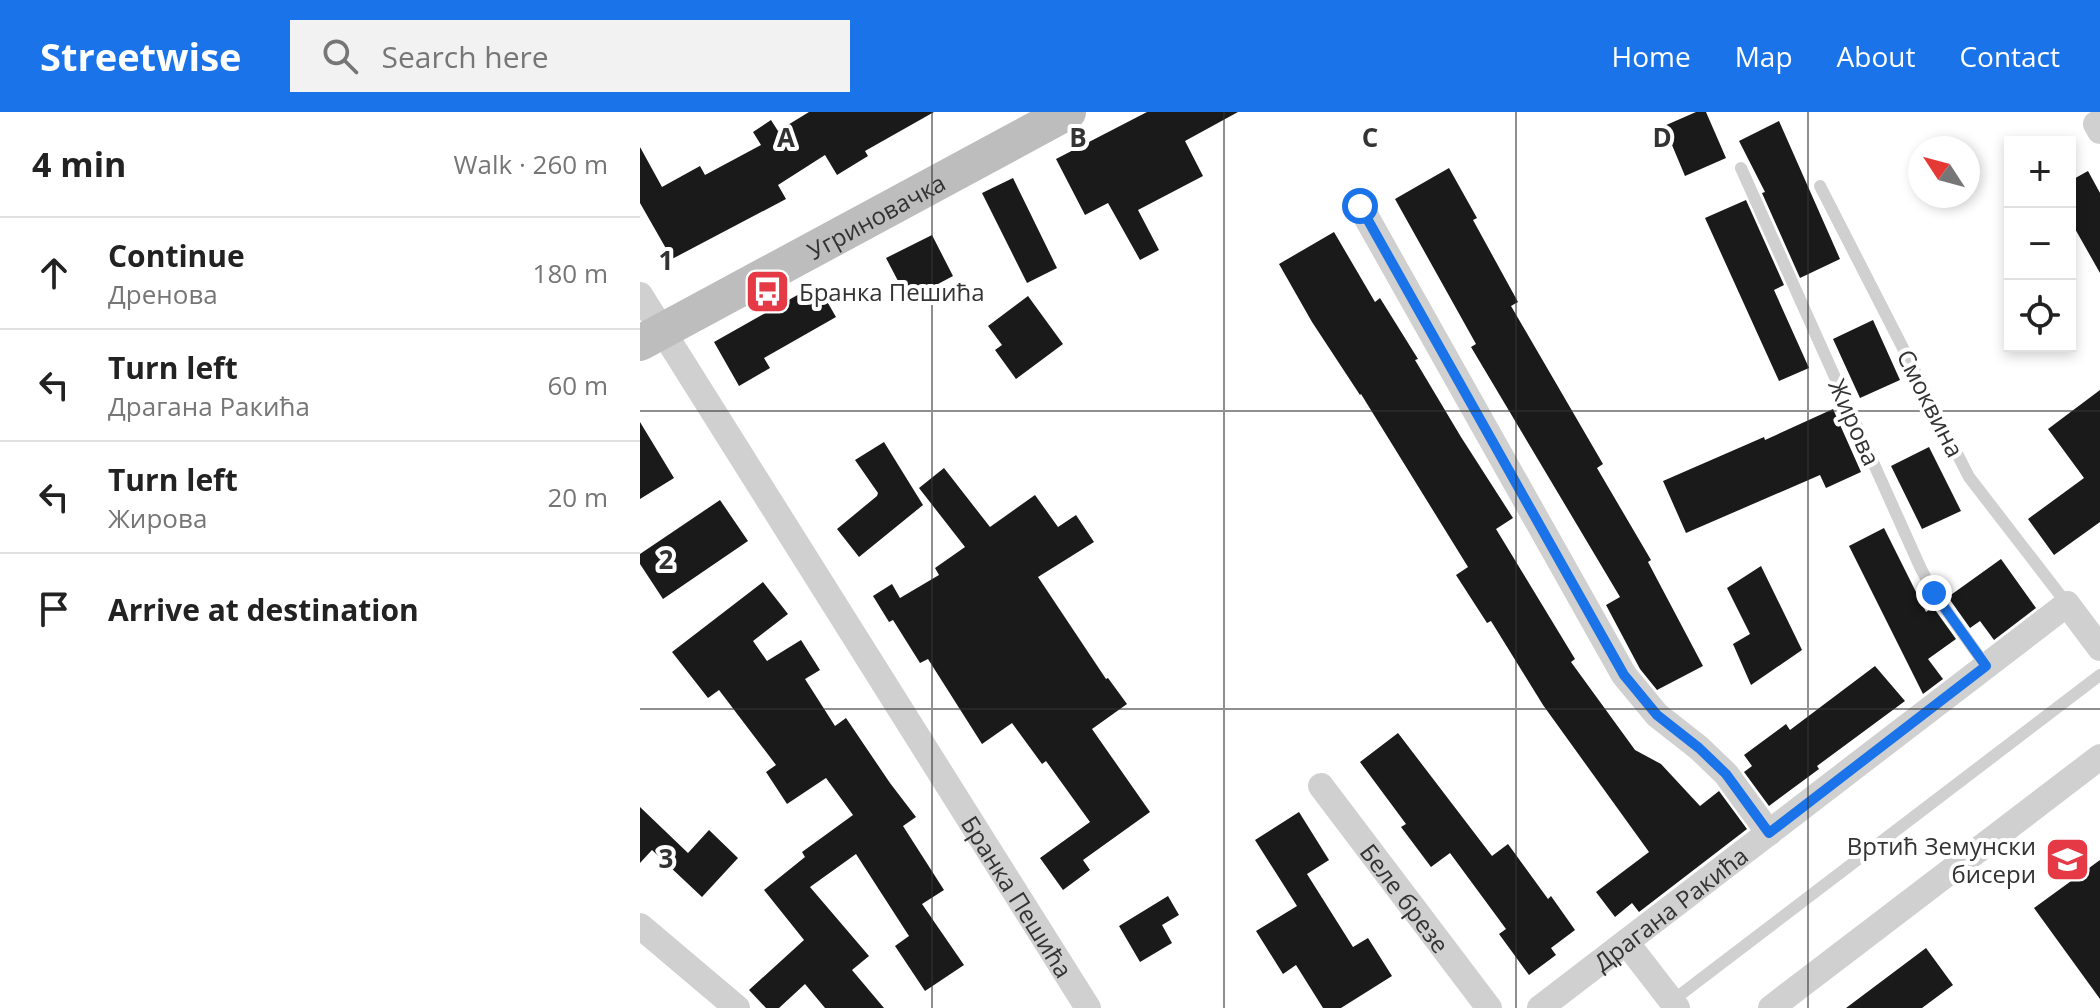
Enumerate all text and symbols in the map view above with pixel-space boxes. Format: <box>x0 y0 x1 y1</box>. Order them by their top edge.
search box <box>290 20 850 92</box>
text: Streetwise <box>40 30 242 82</box>
icon: search <box>318 34 362 78</box>
text: Search here <box>382 36 549 77</box>
text: Home <box>1612 37 1691 75</box>
text: Map <box>1735 37 1793 75</box>
text: About <box>1837 37 1915 75</box>
text: Contact <box>1959 37 2060 75</box>
text: A <box>777 119 795 155</box>
text: B <box>1069 119 1087 155</box>
text: C <box>1362 119 1378 155</box>
text: D <box>1652 119 1672 155</box>
north arrow <box>1908 136 1980 208</box>
map controls <box>2004 136 2076 352</box>
button: + <box>2004 136 2076 208</box>
text: 4 min <box>32 141 126 187</box>
text: Walk · 260 m <box>454 146 608 182</box>
street label: Угриновачка <box>801 165 951 266</box>
route start <box>1342 188 1378 224</box>
button: − <box>2004 208 2076 280</box>
text: Continue <box>108 235 245 276</box>
text: 1 <box>659 242 673 278</box>
icon: ahead <box>32 251 76 295</box>
text: 180 m <box>533 255 608 291</box>
bus stop icon: Бранка Пешића <box>744 267 792 315</box>
place label: Бранка Пешића <box>799 275 984 308</box>
text: Дренова <box>108 276 218 312</box>
button: locate <box>2004 280 2076 352</box>
street label: Смоквина <box>1890 343 1972 463</box>
text: Turn left <box>108 347 238 388</box>
icon: left <box>32 363 76 407</box>
text: 60 m <box>547 367 608 403</box>
street label: Жирова <box>1821 373 1889 471</box>
text: Драгана Ракића <box>108 388 310 424</box>
text: Turn left <box>108 459 238 500</box>
icon: left <box>32 475 76 519</box>
text: 20 m <box>547 479 608 515</box>
text: Жирова <box>108 500 207 536</box>
text: 2 <box>659 541 674 577</box>
route end <box>1916 575 1952 611</box>
icon: arrive <box>32 587 76 631</box>
text: Arrive at destination <box>108 589 419 630</box>
street label: Бранка Пешића <box>954 809 1081 984</box>
place label: Вртић Земунски бисери <box>1847 829 2036 890</box>
school or university icon: Вртић Земунски бисери <box>2043 835 2091 883</box>
street label: Беле брезе <box>1353 836 1458 959</box>
street label: Драгана Ракића <box>1586 838 1754 978</box>
text: 3 <box>659 840 673 876</box>

